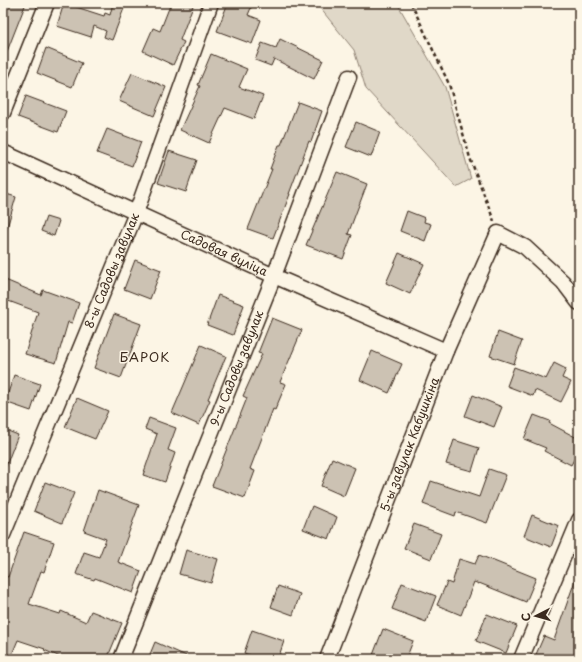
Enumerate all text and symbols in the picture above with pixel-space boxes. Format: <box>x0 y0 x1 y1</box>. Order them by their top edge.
street label: 8-ы Садовы завулак <box>79 209 143 331</box>
street label: Садовая вуліца <box>178 224 272 280</box>
street label: 9-ы Садовы завулак <box>205 307 268 428</box>
district label: БАРОК <box>120 347 170 366</box>
street label: 5-ы завулак Кабушкіна <box>375 374 443 514</box>
north arrow <box>516 596 556 636</box>
text: С <box>517 612 534 622</box>

